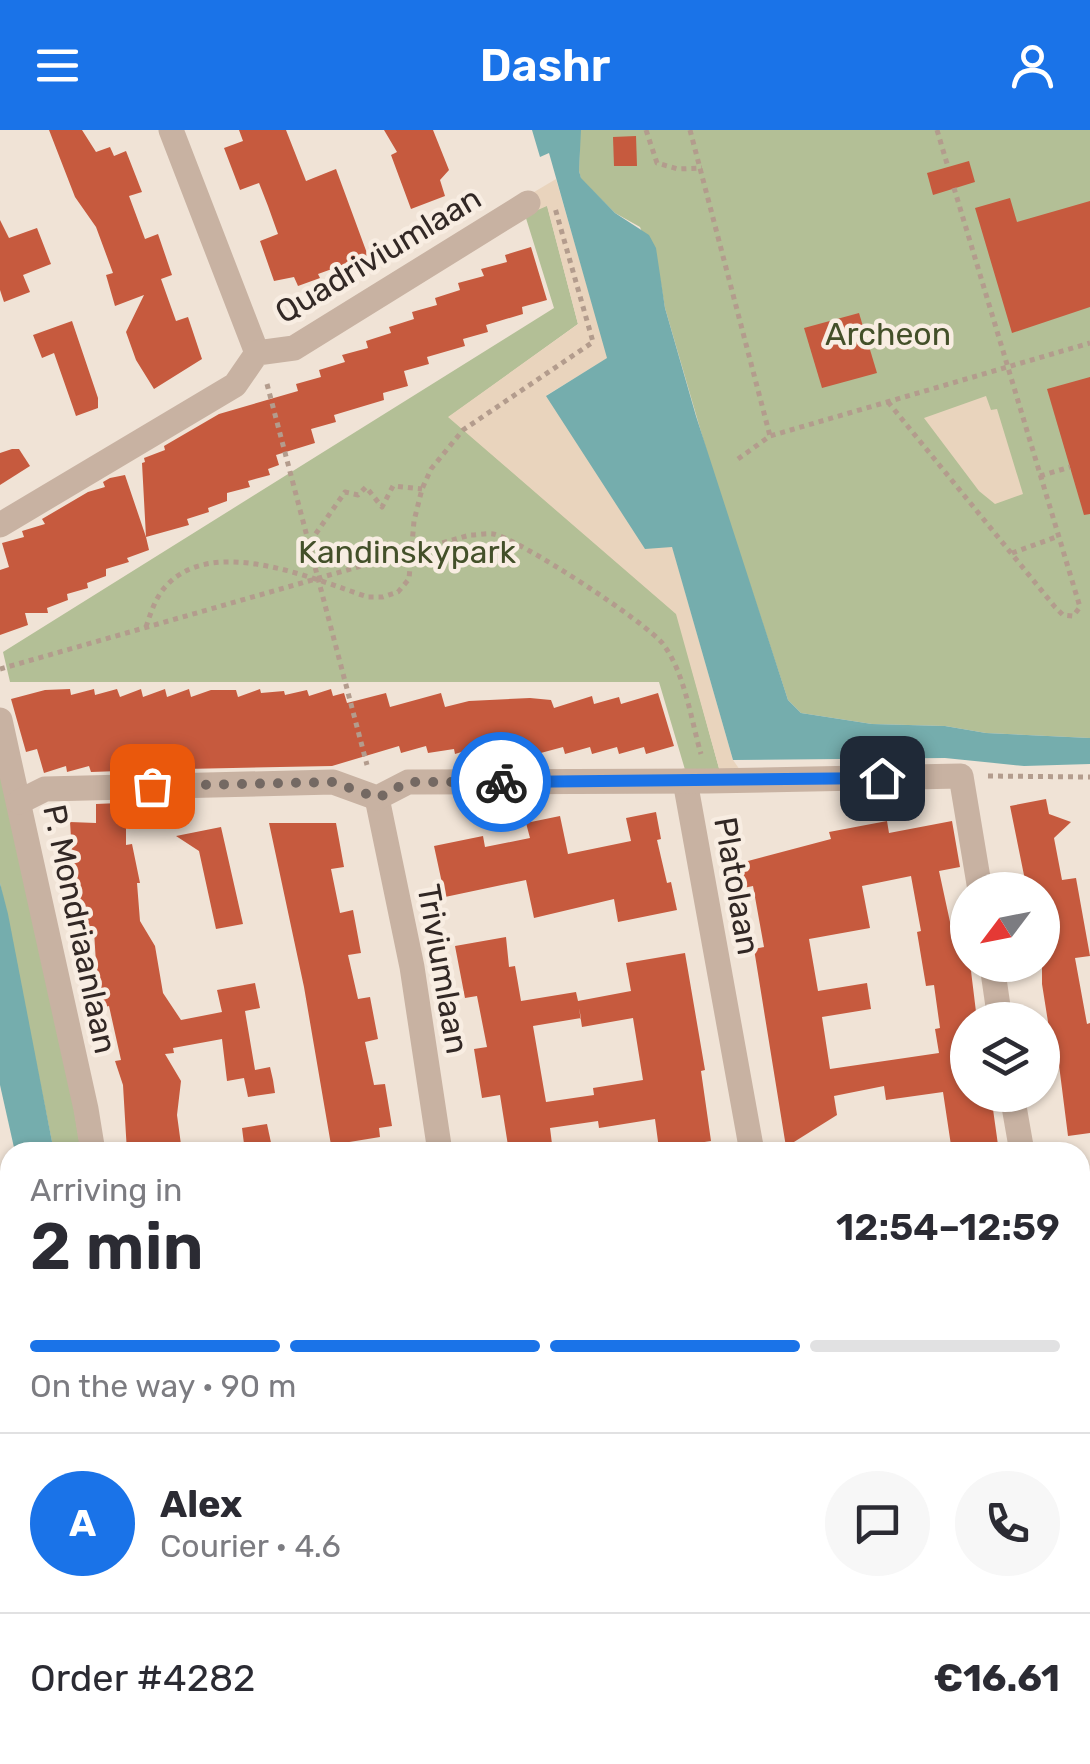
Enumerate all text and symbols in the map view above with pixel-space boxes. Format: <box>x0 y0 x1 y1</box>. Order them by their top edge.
icon: menu <box>30 38 85 93</box>
icon: person <box>1005 38 1060 93</box>
text: Dashr <box>480 39 610 92</box>
street label: Quadriviumlaan <box>268 179 488 331</box>
park label: Archeon <box>825 315 951 353</box>
park label: Kandinskypark <box>298 533 517 571</box>
courier <box>451 732 551 832</box>
pin <box>840 736 925 821</box>
pin <box>110 744 195 829</box>
icon: home <box>855 751 910 806</box>
icon: bike <box>474 755 529 810</box>
icon: bag <box>125 759 180 814</box>
street label: P. Mondriaanlaan <box>35 801 125 1057</box>
street label: Platolaan <box>706 814 768 958</box>
north arrow <box>950 872 1060 982</box>
map controls <box>950 872 1060 1112</box>
street label: Triviumlaan <box>409 881 477 1057</box>
button: layers <box>950 1002 1060 1112</box>
text: Arriving in <box>30 1171 182 1209</box>
text: 12:54–12:59 <box>836 1204 1060 1250</box>
text: 2 min <box>30 1208 204 1285</box>
text: On the way · 90 m <box>30 1367 296 1405</box>
button: chat <box>825 1471 930 1576</box>
button: phone <box>955 1471 1060 1576</box>
text: Alex <box>160 1481 242 1527</box>
text: A <box>69 1500 96 1546</box>
text: Courier · 4.6 <box>160 1527 341 1565</box>
text: Order #4282 <box>30 1655 255 1701</box>
text: €16.61 <box>933 1655 1060 1701</box>

